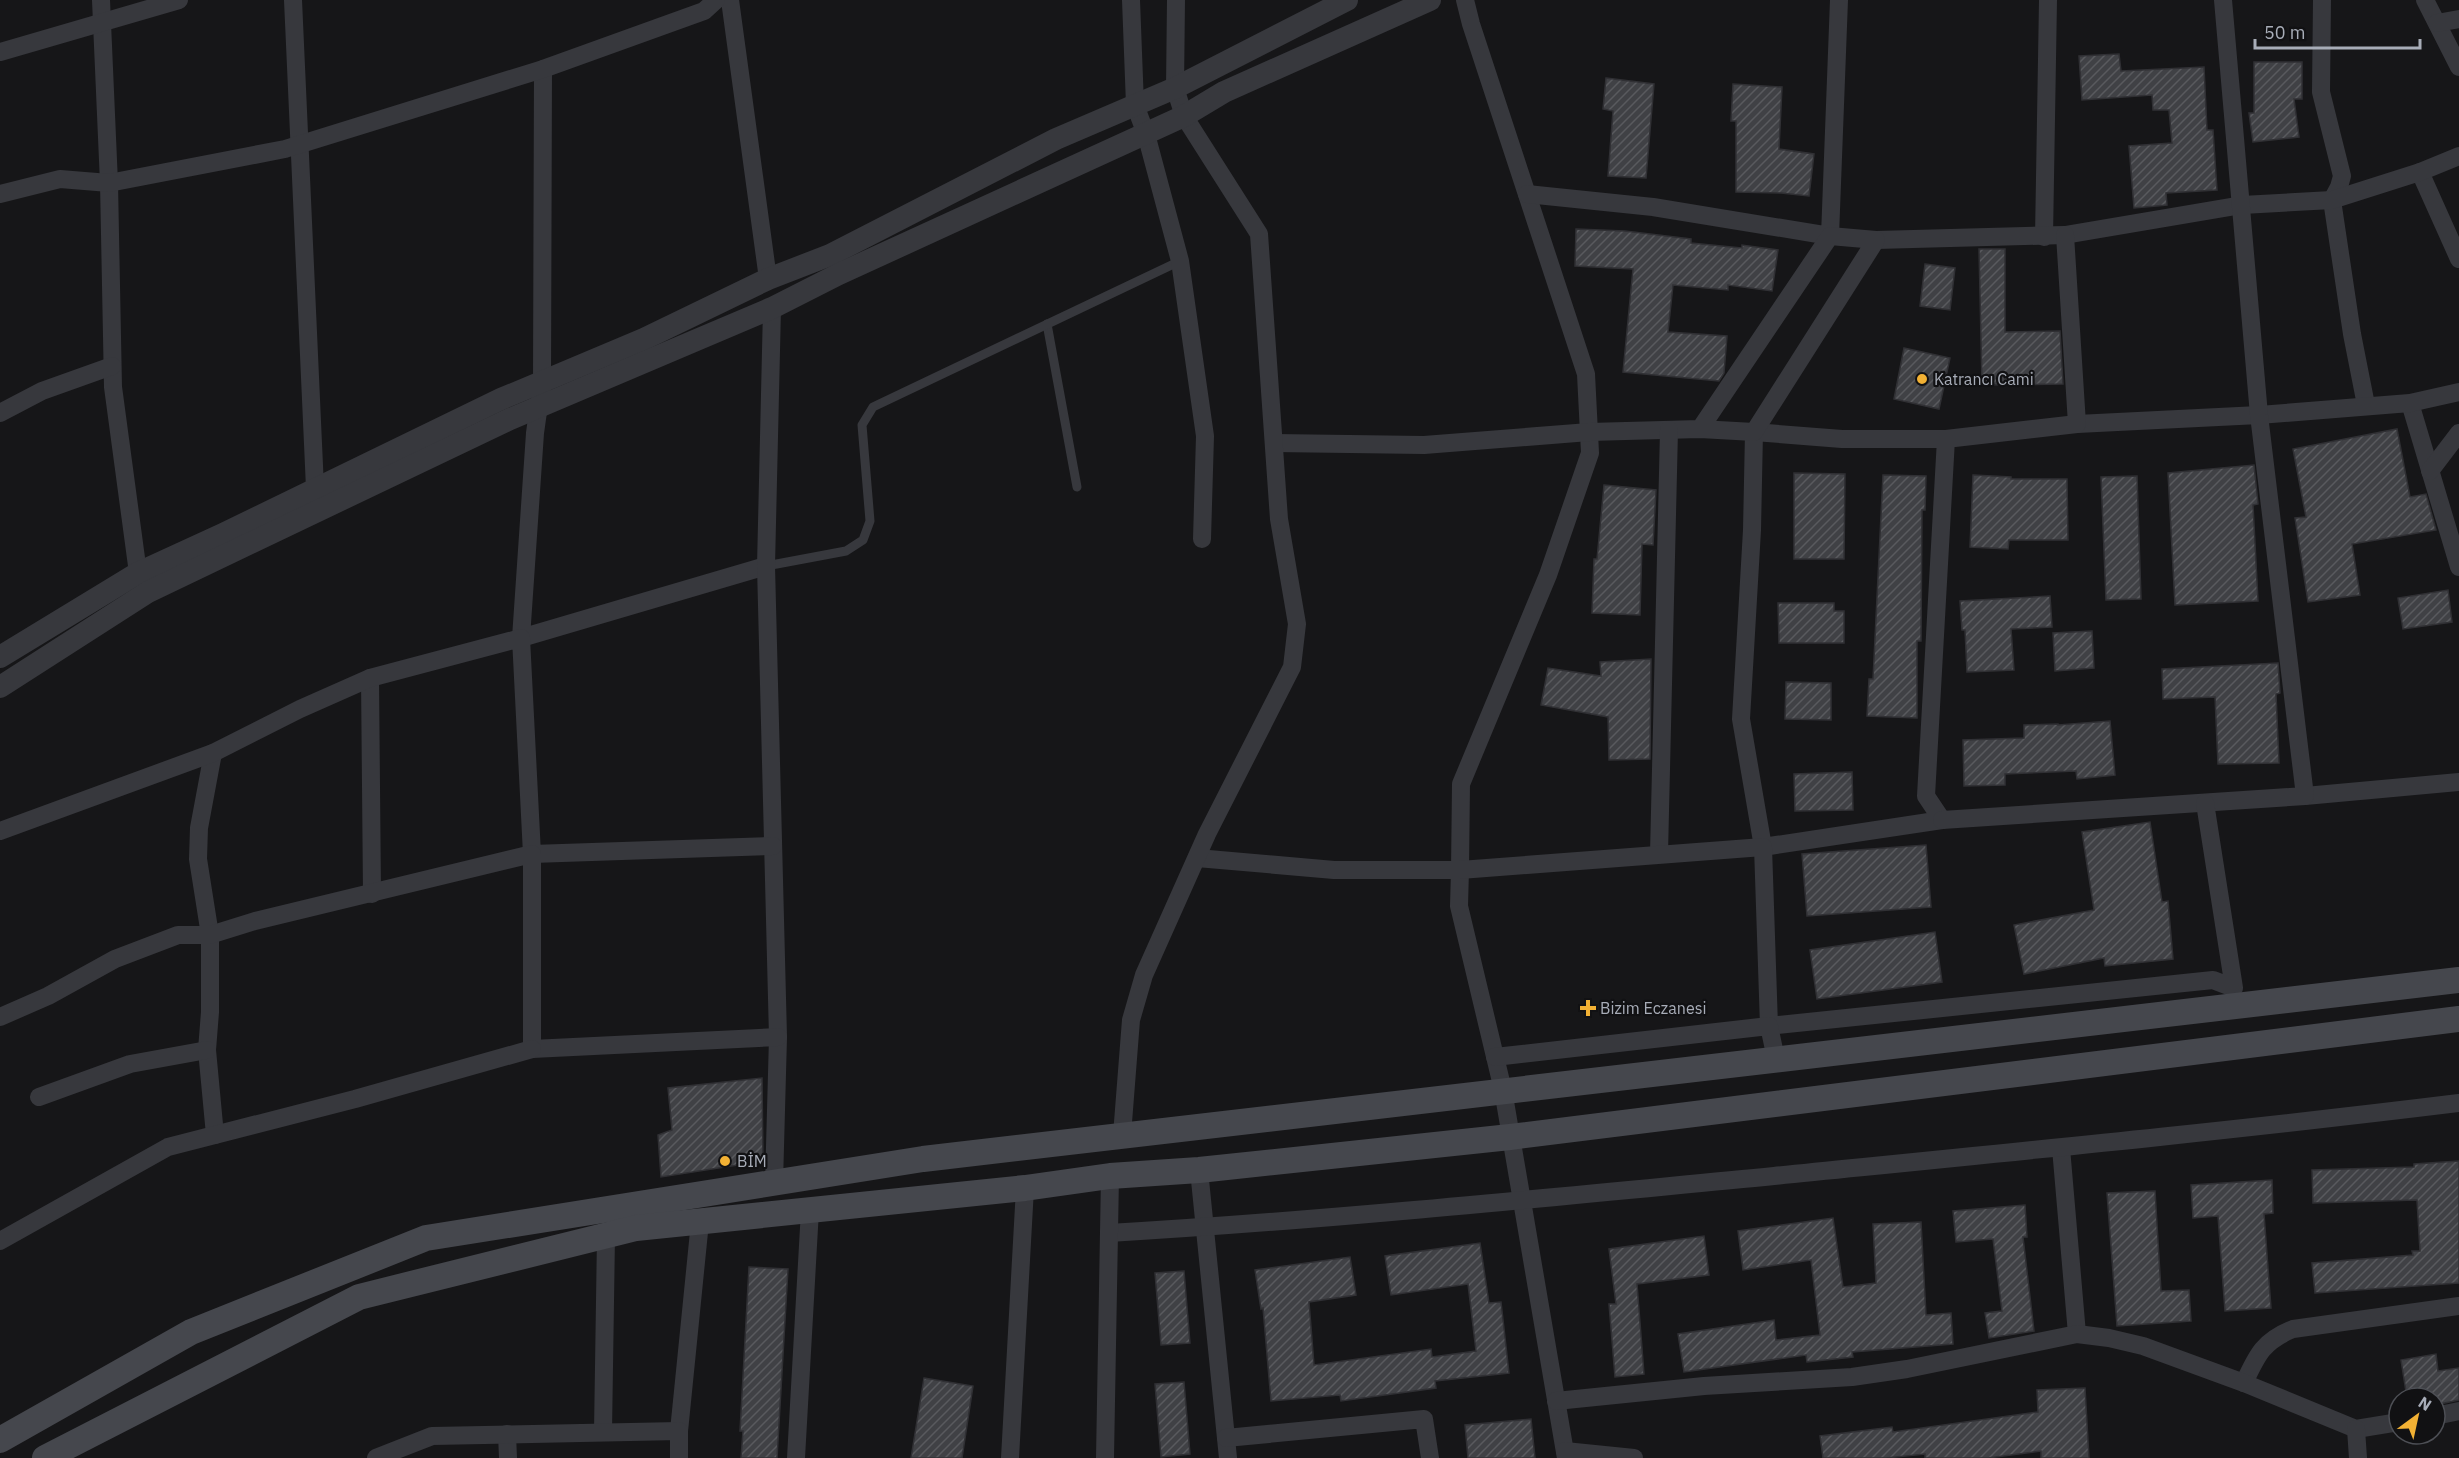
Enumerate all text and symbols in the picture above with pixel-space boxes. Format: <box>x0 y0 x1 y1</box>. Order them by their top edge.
scale bar <box>2255 12 2420 50</box>
text: 50 m <box>2264 21 2306 44</box>
place label: Katrancı Cami <box>1934 369 2034 389</box>
marker: Katrancı Cami <box>1915 372 1929 386</box>
place label: Bizim Eczanesi <box>1600 998 1706 1018</box>
marker: Bizim Eczanesi <box>1581 1001 1595 1015</box>
place label: BİM <box>737 1151 767 1171</box>
marker: BİM <box>718 1154 732 1168</box>
north arrow <box>2387 1386 2447 1446</box>
text: N <box>2415 1392 2435 1415</box>

